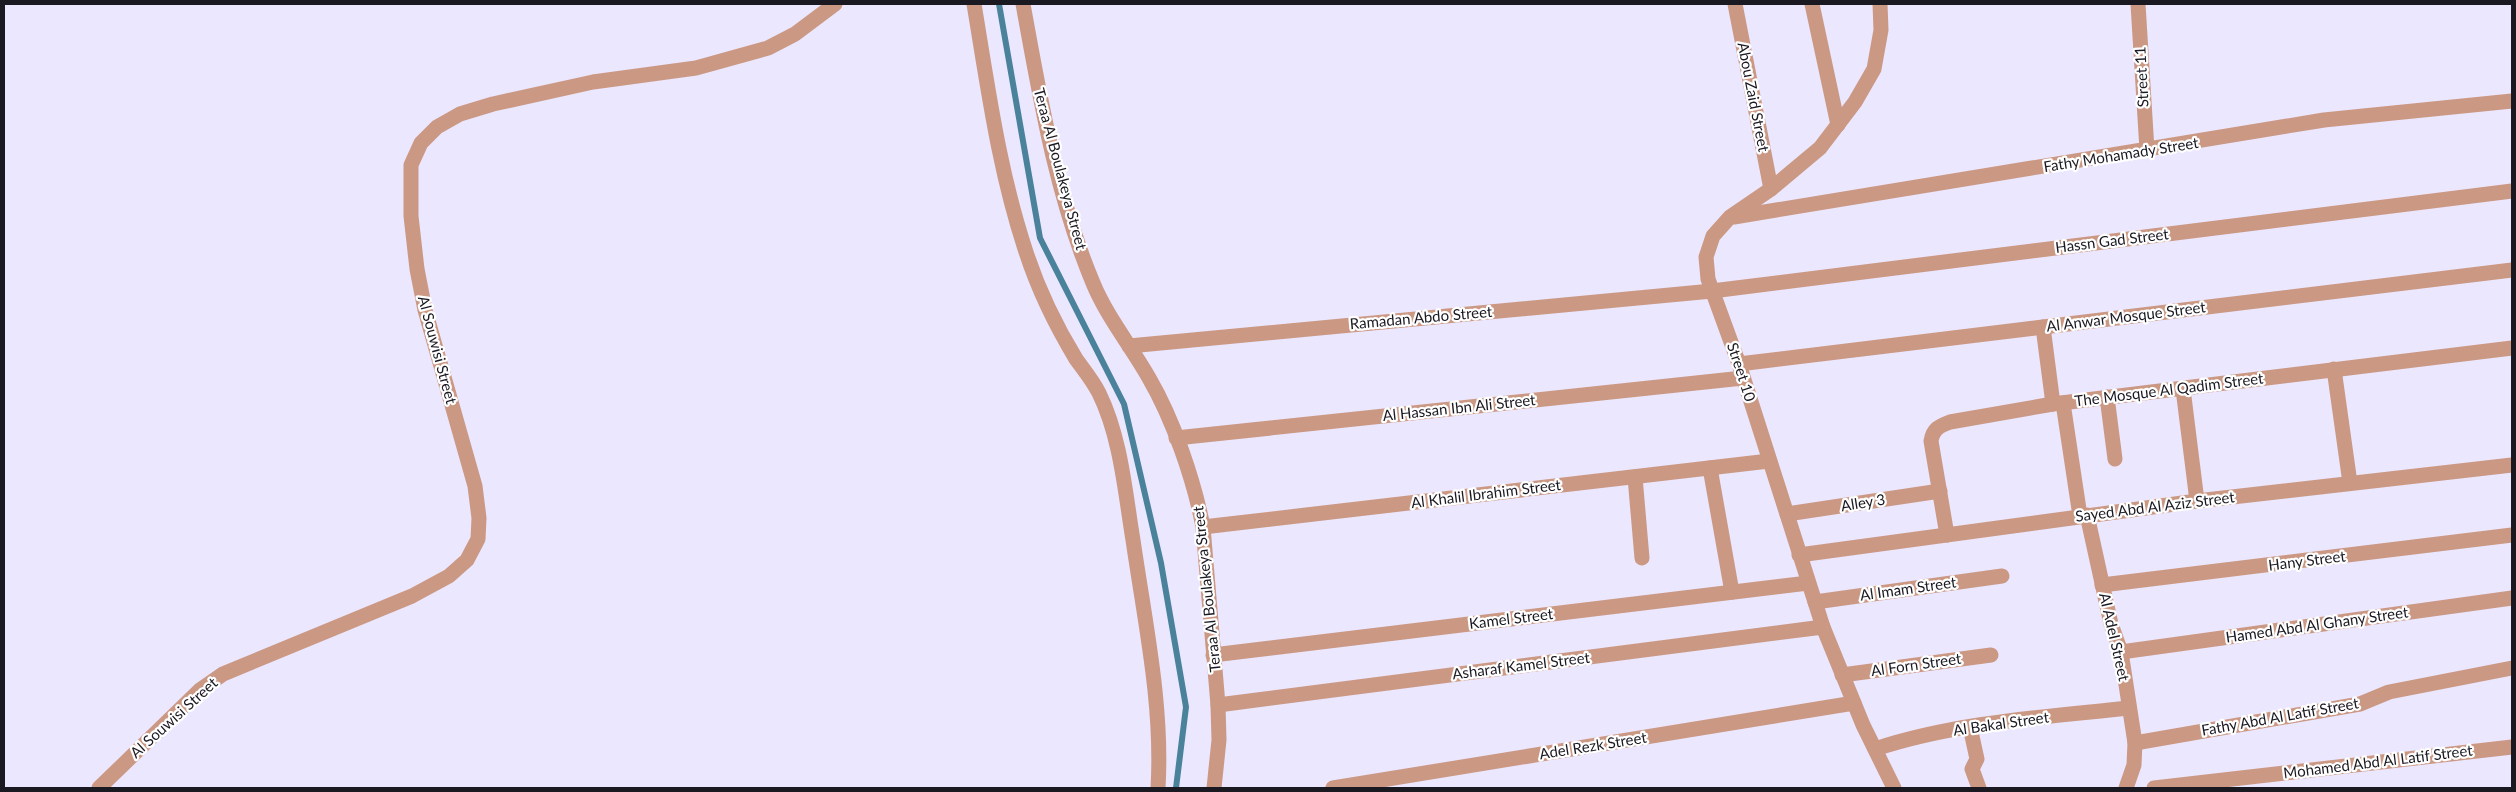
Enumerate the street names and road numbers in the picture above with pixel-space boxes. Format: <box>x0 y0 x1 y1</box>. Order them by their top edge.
street label: Abou Zaid Street <box>1735 41 1774 154</box>
street label: Street 11 <box>2130 46 2152 108</box>
street label: Teraa Al Boulakeya Street <box>1031 86 1091 252</box>
street label: Fathy Mohamady Street <box>2042 133 2200 175</box>
street label: Hassn Gad Street <box>2054 224 2170 256</box>
street label: Al Souwisi Street <box>415 294 461 406</box>
street label: Al Anwar Mosque Street <box>2045 297 2207 335</box>
street label: Ramadan Abdo Street <box>1349 302 1493 332</box>
street label: Street 10 <box>1724 340 1760 404</box>
street label: The Mosque Al Qadim Street <box>2073 368 2265 410</box>
street label: Al Hassan Ibn Ali Street <box>1382 390 1537 424</box>
street label: Al Khalil Ibrahim Street <box>1410 475 1562 511</box>
street label: Sayed Abd Al Aziz Street <box>2074 487 2236 525</box>
street label: Alley 3 <box>1839 490 1886 514</box>
street label: Teraa Al Boulakeya Street <box>1188 505 1224 673</box>
street label: Hany Street <box>2267 546 2347 574</box>
street label: Al Imam Street <box>1859 572 1958 604</box>
street label: Al Adel Street <box>2096 591 2134 683</box>
street label: Hamed Abd Al Ghany Street <box>2224 602 2410 646</box>
street label: Kamel Street <box>1468 604 1555 632</box>
street label: Asharaf Kamel Street <box>1451 648 1591 682</box>
street label: Al Forn Street <box>1870 649 1963 679</box>
street label: Al Souwisi Street <box>126 673 221 761</box>
street label: Fathy Abd Al Latif Street <box>2200 693 2360 739</box>
street label: Al Bakal Street <box>1952 707 2050 739</box>
street label: Adel Rezk Street <box>1538 728 1648 762</box>
street label: Mohamed Abd Al Latif Street <box>2282 740 2474 782</box>

